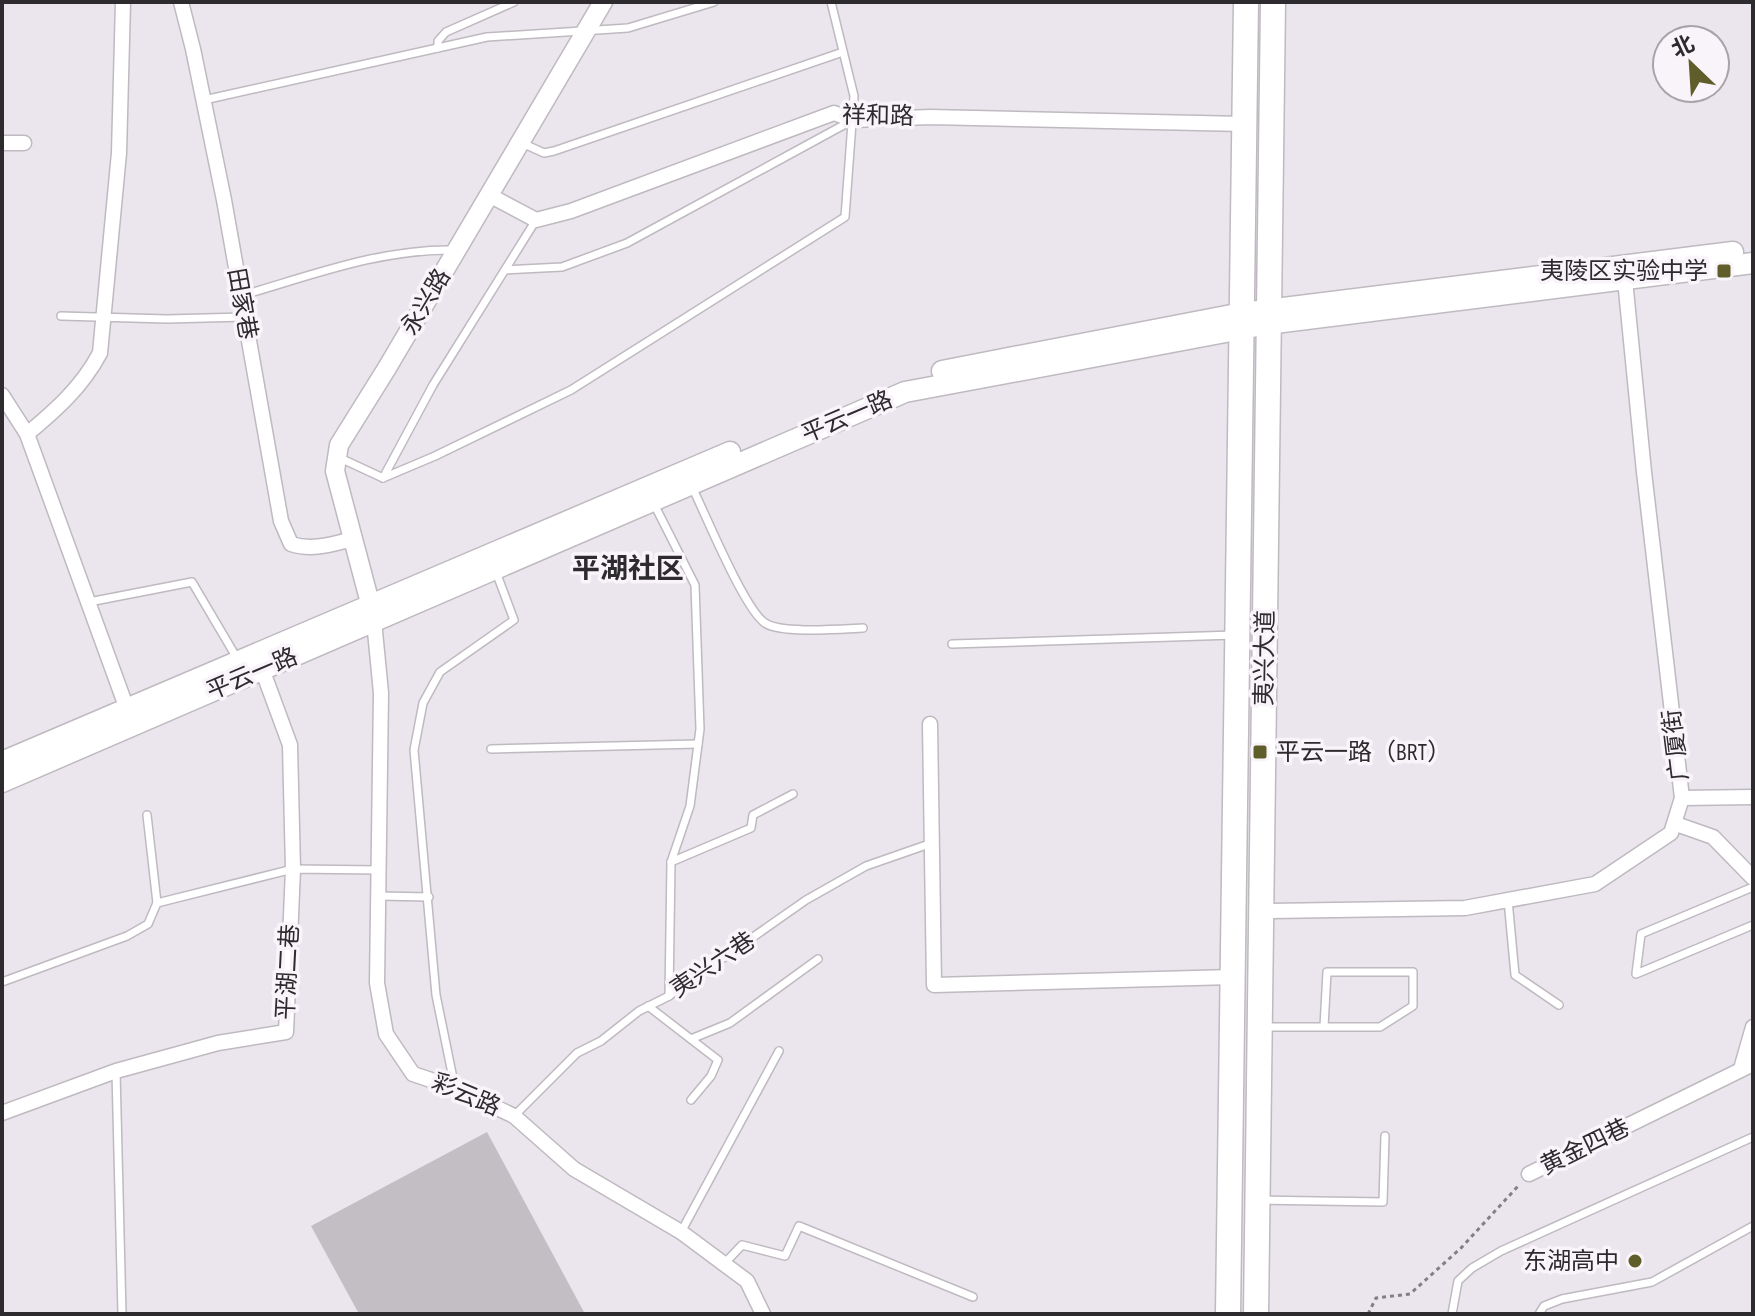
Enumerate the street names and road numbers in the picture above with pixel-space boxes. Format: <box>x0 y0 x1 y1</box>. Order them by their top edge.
street label: 祥和路 <box>842 101 914 131</box>
street label: 永兴路 <box>395 264 457 340</box>
street label: 田家巷 <box>221 266 263 342</box>
street label: 平云一路 <box>797 385 897 449</box>
street label: 夷兴大道 <box>1250 610 1280 706</box>
street label: 平云一路 <box>202 642 302 706</box>
street label: 广厦街 <box>1657 708 1695 782</box>
street label: 平湖二巷 <box>271 923 305 1021</box>
street label: 夷兴六巷 <box>665 926 761 1004</box>
street label: 彩云路 <box>427 1068 505 1122</box>
street label: 黄金四巷 <box>1536 1113 1634 1181</box>

